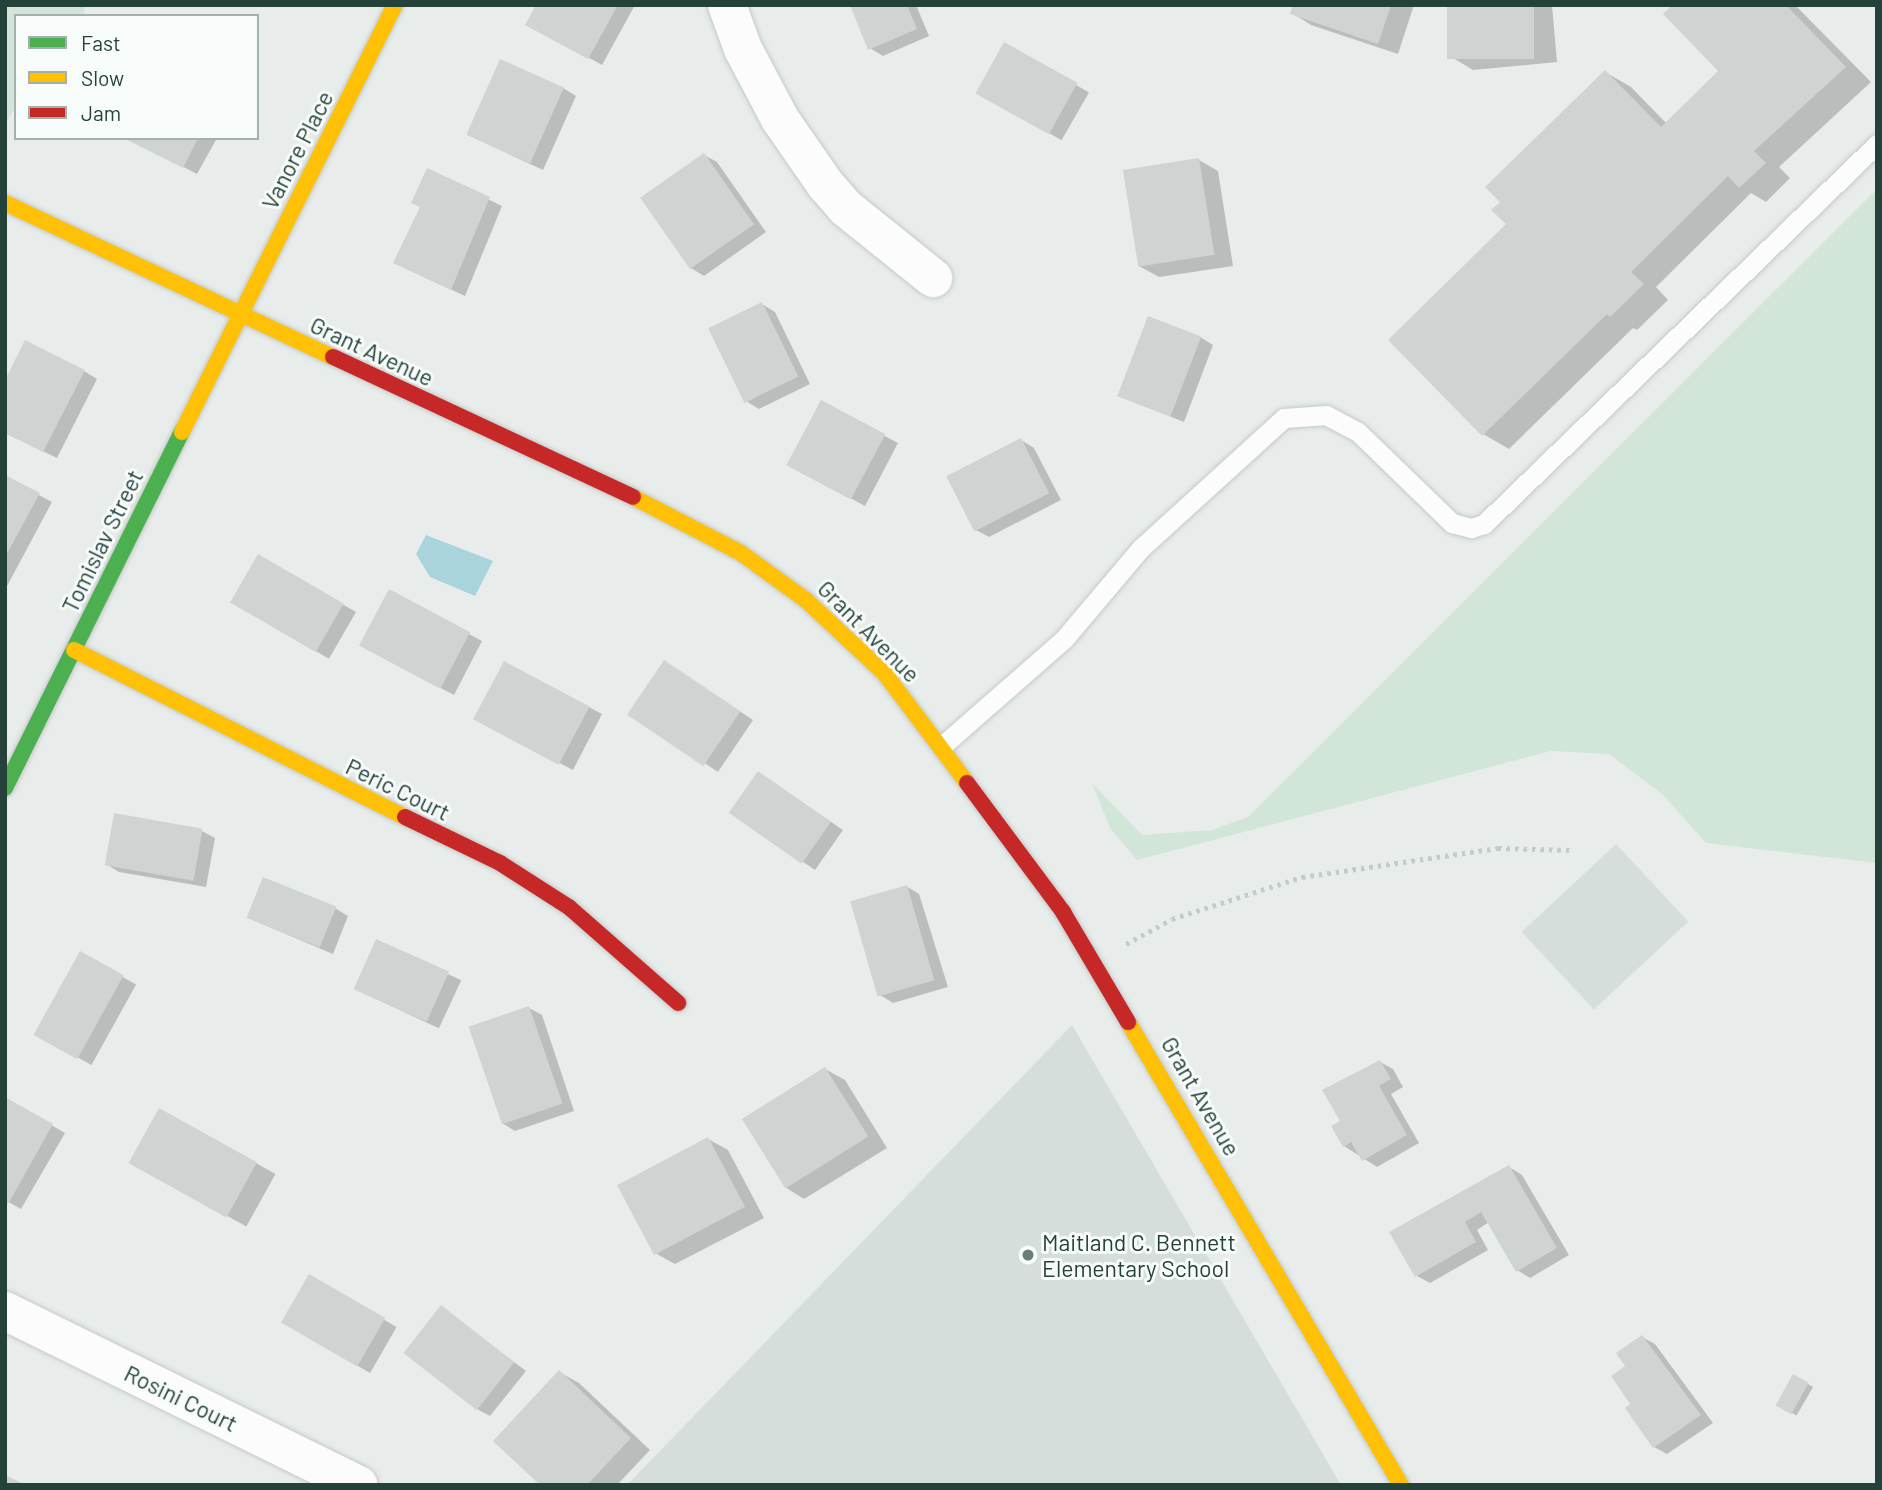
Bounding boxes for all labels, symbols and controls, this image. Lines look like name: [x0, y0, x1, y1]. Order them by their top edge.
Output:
legend: [14, 14, 259, 140]
text: Fast: [81, 30, 121, 55]
text: Slow: [81, 65, 124, 90]
street label: Vanore Place: [255, 86, 339, 214]
text: Jam: [81, 100, 121, 125]
street label: Grant Avenue: [306, 310, 438, 392]
street label: Tomislav Street: [56, 465, 148, 617]
street label: Grant Avenue: [812, 574, 926, 688]
street label: Peric Court: [342, 752, 454, 826]
street label: Grant Avenue: [1156, 1032, 1246, 1160]
place label: Maitland C. Bennett Elementary School: [1042, 1228, 1236, 1282]
marker: Maitland C. Bennett Elementary School: [1020, 1247, 1036, 1263]
street label: Rosini Court: [120, 1359, 242, 1437]

